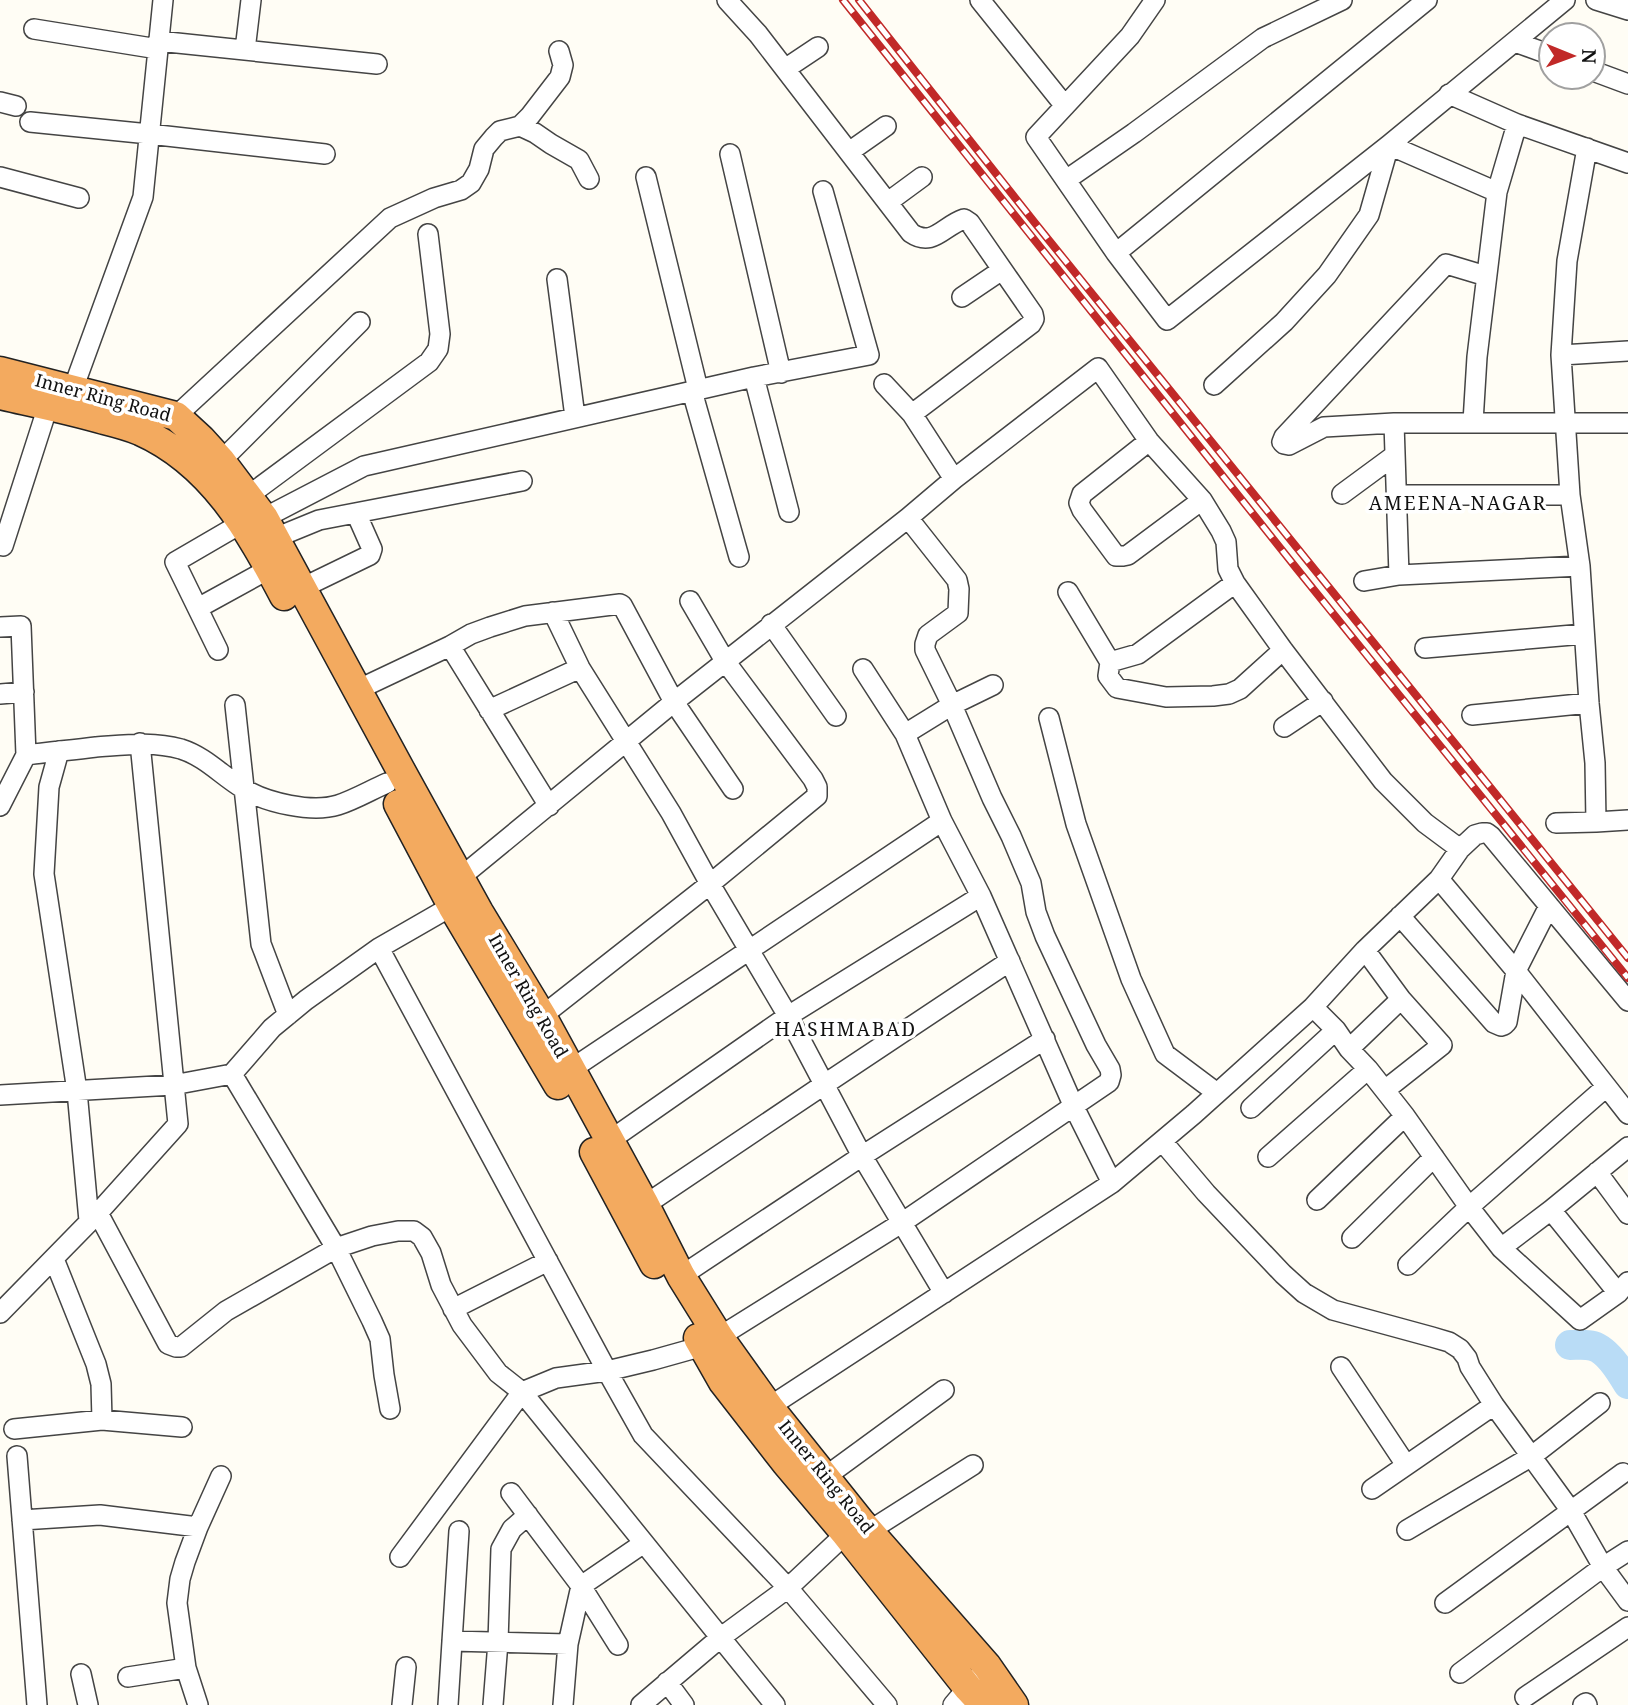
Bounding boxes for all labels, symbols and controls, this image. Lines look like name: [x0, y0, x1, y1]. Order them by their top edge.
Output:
north arrow: [1537, 21, 1607, 91]
text: N: [1576, 49, 1602, 64]
street label: Inner Ring Road: [33, 367, 174, 427]
district label: AMEENA NAGAR: [1369, 490, 1547, 516]
street label: Inner Ring Road: [484, 929, 574, 1062]
district label: HASHMABAD: [775, 1016, 917, 1042]
street label: Inner Ring Road: [774, 1415, 880, 1538]

